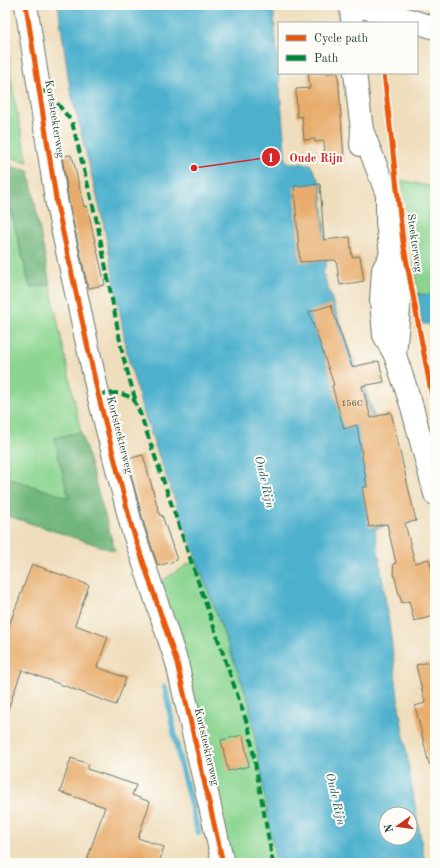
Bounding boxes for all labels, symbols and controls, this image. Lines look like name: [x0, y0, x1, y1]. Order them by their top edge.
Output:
legend: [278, 22, 418, 74]
text: Cycle path: [314, 33, 369, 45]
text: Path: [314, 53, 339, 65]
street label: Kortsteekterweg: [42, 79, 66, 159]
callout: Oude Rijn: [261, 145, 350, 169]
text: 1: [268, 153, 274, 165]
text: Oude Rijn: [289, 153, 343, 165]
street label: Steekterweg: [404, 213, 424, 273]
street label: Kortsteekterweg: [104, 395, 134, 475]
house number: 156C: [341, 399, 363, 408]
water label: Oude Rijn: [252, 455, 276, 510]
street label: Kortsteekterweg: [192, 707, 220, 787]
water label: Oude Rijn: [323, 772, 347, 827]
north arrow: [378, 806, 418, 846]
text: N: [383, 822, 396, 833]

